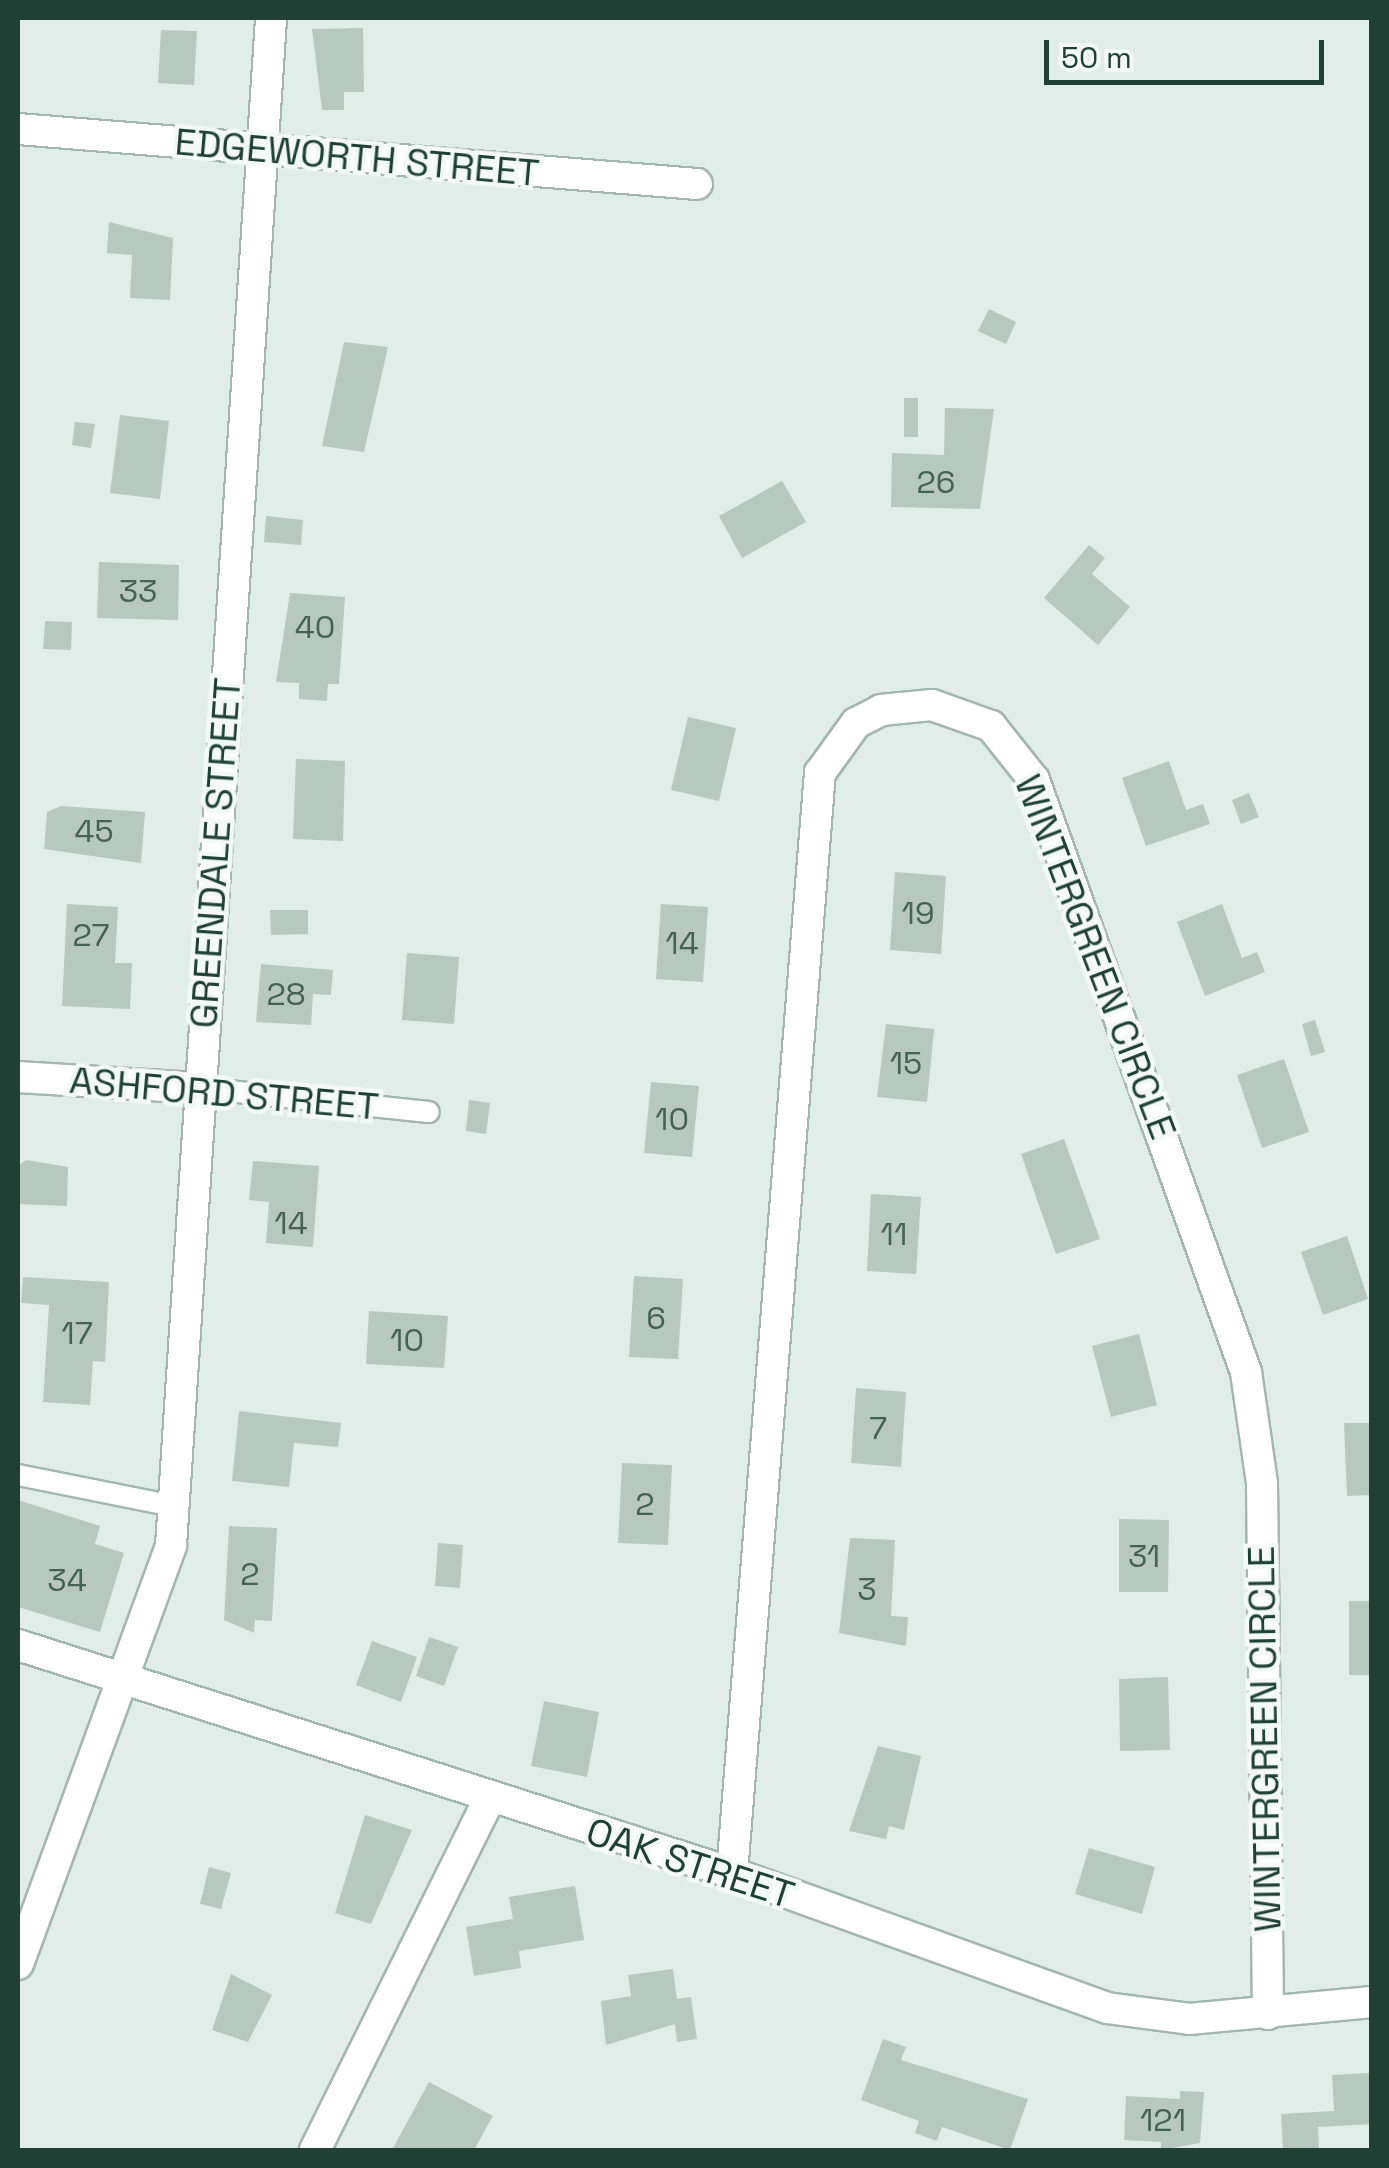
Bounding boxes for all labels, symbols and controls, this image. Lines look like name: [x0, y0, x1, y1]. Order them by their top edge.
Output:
scale bar: [1049, 20, 1329, 82]
text: 50 m: [1061, 38, 1132, 77]
street label: EDGEWORTH STREET: [173, 119, 541, 197]
house number: 26: [917, 463, 955, 501]
house number: 33: [119, 572, 157, 610]
house number: 40: [295, 608, 335, 646]
street label: GREENDALE STREET: [181, 676, 251, 1030]
street label: WINTERGREEN CIRCLE: [1004, 768, 1186, 1146]
house number: 45: [74, 812, 114, 850]
house number: 19: [902, 894, 934, 932]
house number: 27: [72, 916, 110, 954]
house number: 14: [665, 924, 699, 962]
house number: 28: [266, 975, 306, 1013]
house number: 15: [890, 1044, 922, 1082]
street label: ASHFORD STREET: [67, 1058, 381, 1130]
house number: 10: [655, 1100, 689, 1138]
house number: 14: [274, 1204, 308, 1242]
house number: 11: [881, 1215, 907, 1253]
house number: 6: [646, 1299, 666, 1337]
house number: 17: [61, 1314, 93, 1352]
house number: 10: [390, 1321, 424, 1359]
house number: 7: [869, 1409, 887, 1447]
house number: 2: [635, 1485, 655, 1523]
house number: 31: [1128, 1537, 1160, 1575]
street label: WINTERGREEN CIRCLE: [1239, 1545, 1291, 1933]
house number: 2: [240, 1555, 260, 1593]
house number: 34: [47, 1561, 87, 1599]
house number: 3: [857, 1570, 877, 1608]
street label: OAK STREET: [580, 1809, 800, 1919]
house number: 121: [1140, 2101, 1186, 2139]

